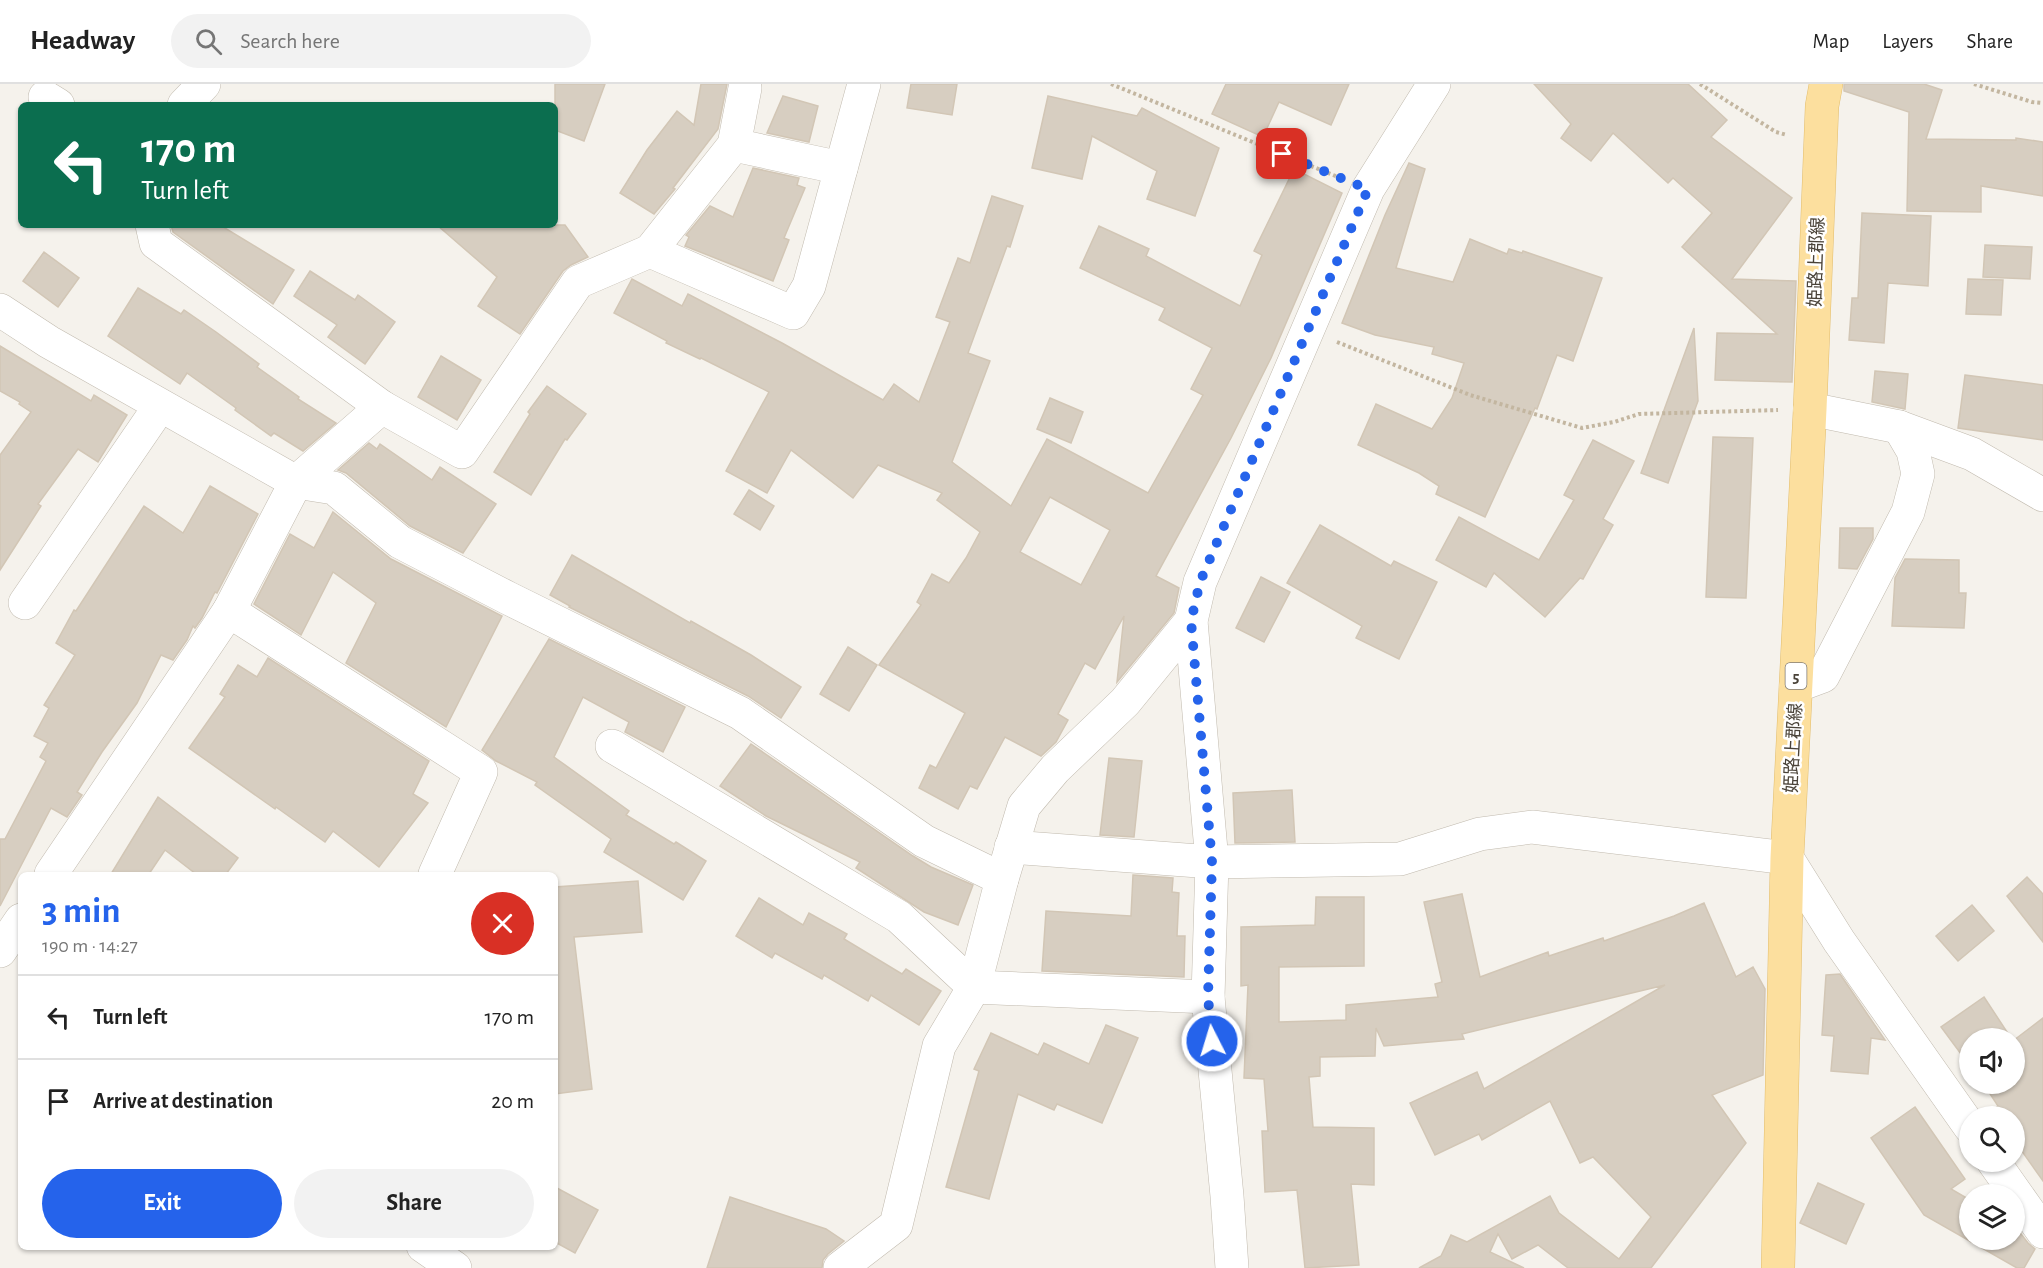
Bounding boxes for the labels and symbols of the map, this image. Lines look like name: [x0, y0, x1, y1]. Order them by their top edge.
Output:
pin: [1256, 128, 1307, 179]
street label: 姫路上郡線: [1804, 217, 1828, 307]
road number: 5: [1786, 663, 1806, 689]
street label: 姫路上郡線: [1781, 703, 1805, 793]
position arrow: [1180, 1009, 1244, 1073]

